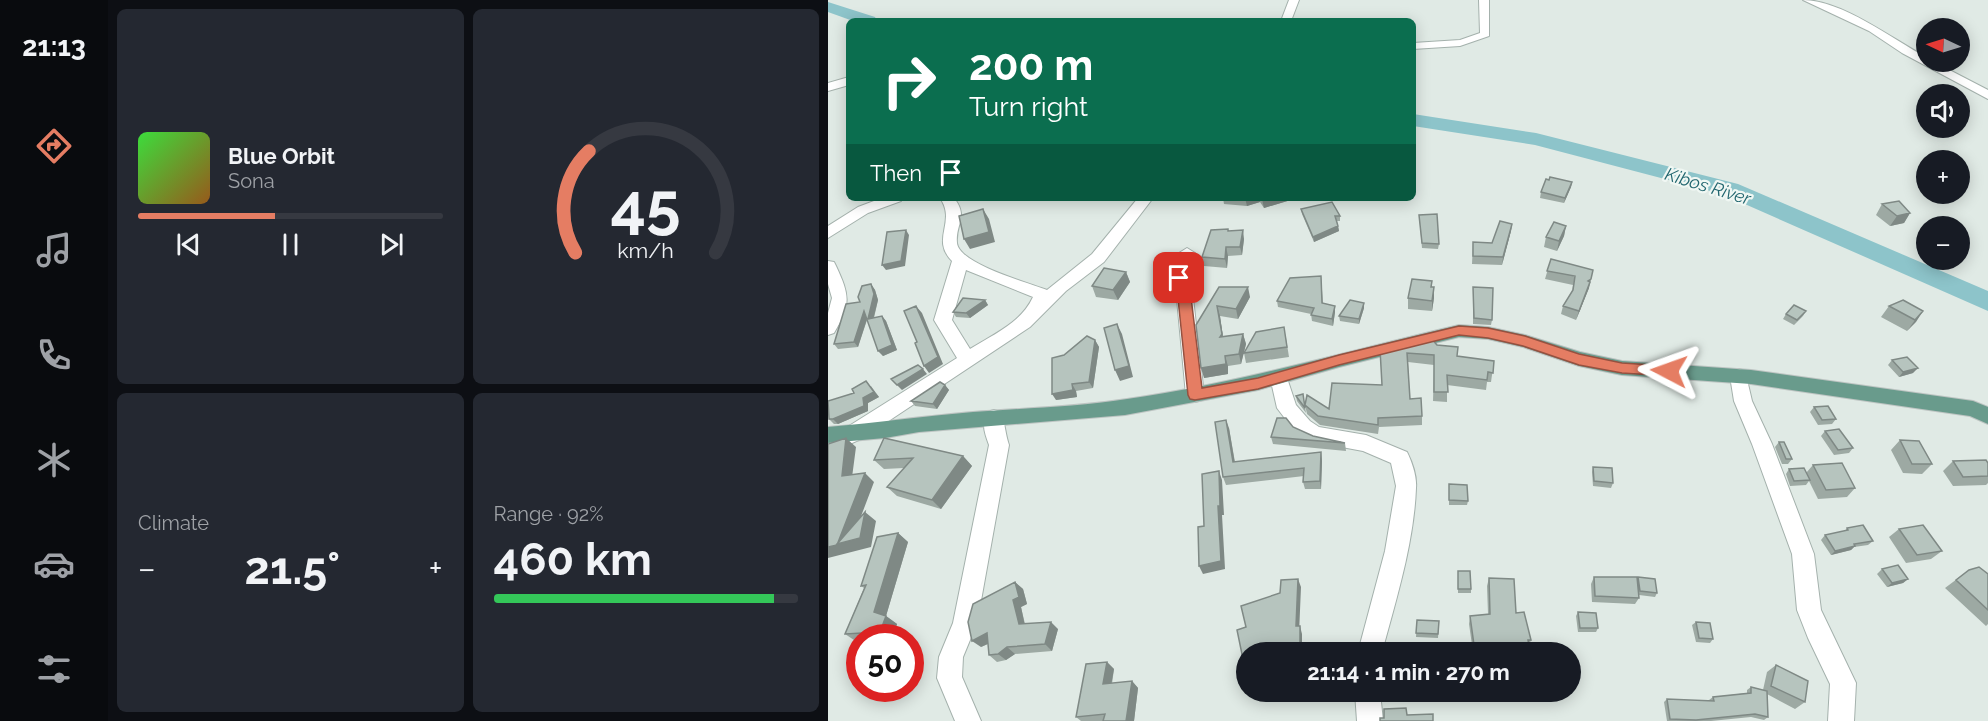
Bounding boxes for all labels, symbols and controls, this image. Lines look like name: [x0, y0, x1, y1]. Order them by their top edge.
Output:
north arrow: [1916, 18, 1970, 72]
map controls: [1916, 18, 1970, 270]
text: 21:13: [22, 31, 86, 62]
text: 200 m: [969, 41, 1093, 90]
icon: right: [870, 42, 948, 120]
button: sound: [1916, 84, 1970, 138]
text: Turn right: [969, 91, 1088, 122]
icon: directions: [33, 125, 75, 167]
text: Blue Orbit: [228, 143, 335, 169]
button: +: [1916, 150, 1970, 204]
icon: arrive: [934, 156, 967, 189]
text: Then: [870, 160, 922, 186]
water label: Kibos River: [1663, 163, 1754, 209]
text: Sona: [228, 169, 275, 193]
text: 45: [611, 169, 681, 243]
button: −: [1916, 216, 1970, 270]
icon: previous: [172, 228, 205, 261]
icon: pause: [274, 228, 307, 261]
icon: next: [375, 228, 408, 261]
icon: music: [33, 229, 75, 271]
text: km/h: [617, 239, 674, 264]
pin: [1153, 252, 1204, 303]
icon: arrive: [1162, 261, 1195, 294]
icon: phone: [33, 334, 75, 376]
position arrow: [1637, 339, 1701, 403]
icon: climate: [33, 439, 75, 481]
text: Range · 92%: [494, 502, 603, 526]
text: Climate: [138, 511, 209, 535]
text: 460 km: [494, 533, 652, 586]
text: 21.5°: [245, 542, 340, 595]
icon: car: [33, 543, 75, 585]
text: −: [138, 549, 156, 588]
text: +: [429, 549, 443, 588]
speed limit sign: 50: [846, 624, 924, 702]
icon: filters: [33, 648, 75, 690]
text: 21:14 · 1 min · 270 m: [1307, 659, 1510, 685]

